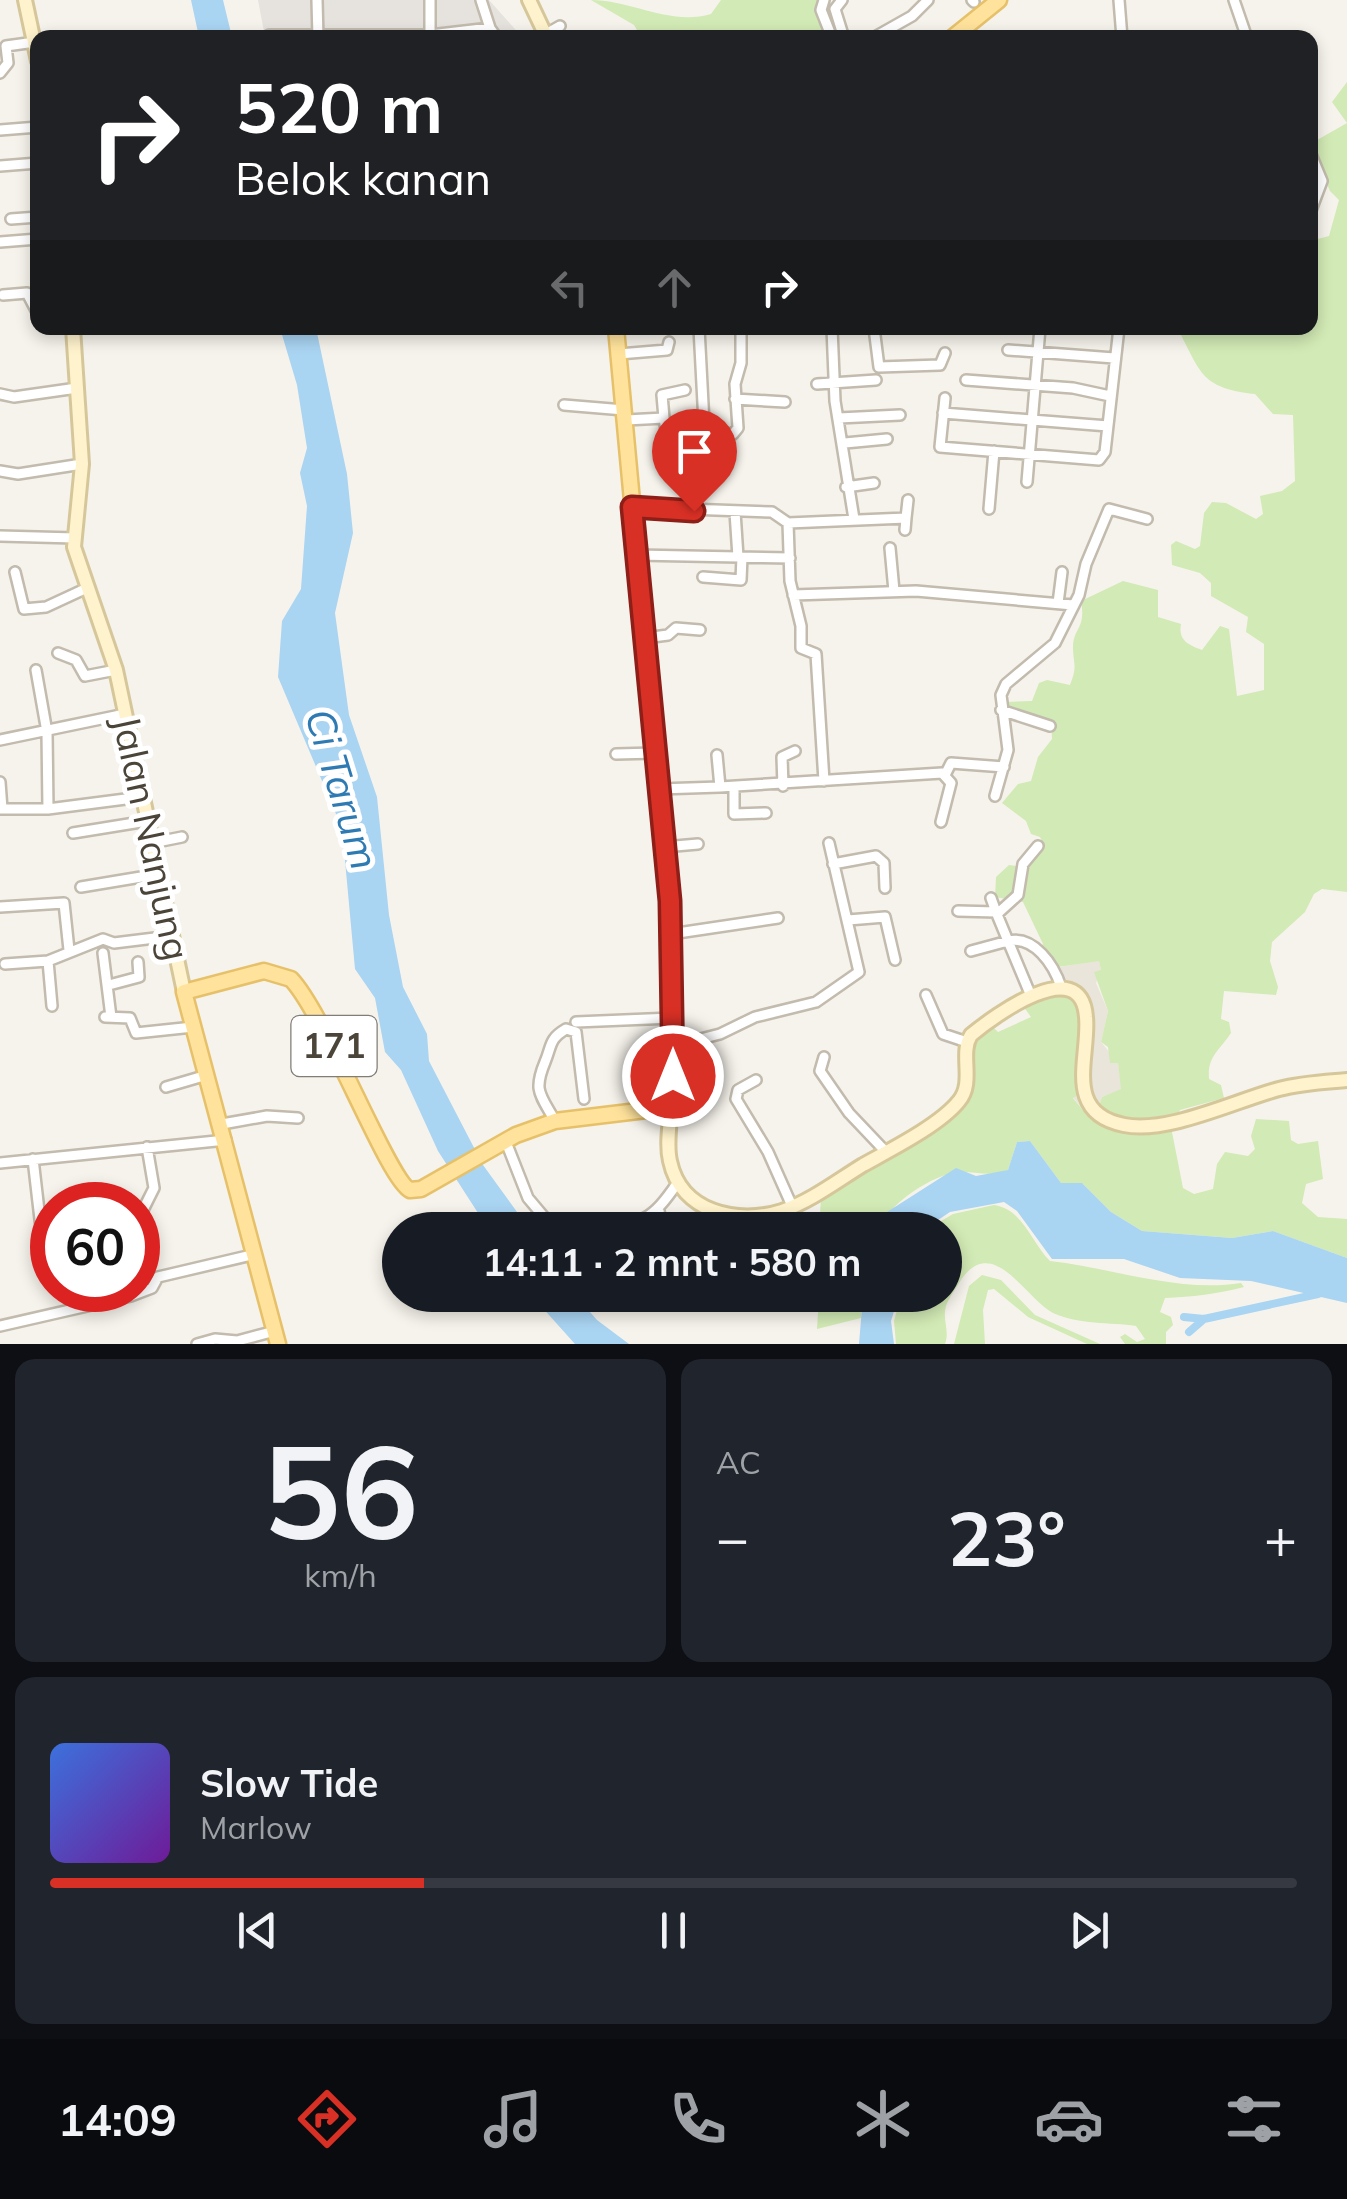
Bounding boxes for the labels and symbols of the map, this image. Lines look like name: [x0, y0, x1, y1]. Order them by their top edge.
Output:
pin: [652, 409, 737, 512]
water label: Ci Tarum: [295, 702, 391, 875]
street label: Jalan Nanjung: [103, 711, 201, 965]
road number: 171: [292, 1016, 376, 1076]
position arrow: [621, 1024, 725, 1128]
speed limit sign: 60: [30, 1182, 160, 1312]

